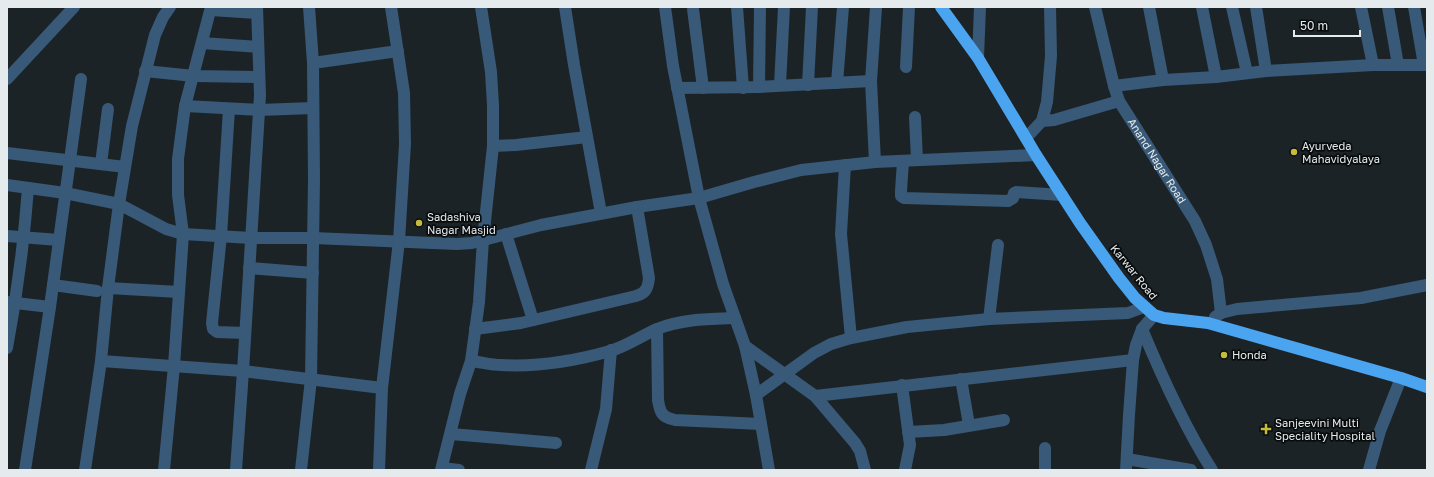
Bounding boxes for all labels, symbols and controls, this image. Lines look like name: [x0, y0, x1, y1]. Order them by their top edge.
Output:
scale bar: [1294, 12, 1360, 38]
text: 50 m: [1300, 18, 1328, 33]
street label: Anand Nagar Road: [1126, 116, 1189, 206]
place label: Ayurveda Mahavidyalaya: [1302, 139, 1380, 165]
marker: Ayurveda Mahavidyalaya: [1289, 147, 1299, 157]
place label: Sadashiva Nagar Masjid: [427, 210, 496, 236]
marker: Sadashiva Nagar Masjid: [414, 218, 424, 228]
street label: Karwar Road: [1108, 242, 1161, 302]
place label: Honda: [1232, 348, 1267, 361]
marker: Honda: [1219, 350, 1229, 360]
place label: Sanjeevini Multi Speciality Hospital: [1275, 416, 1375, 442]
marker: Sanjeevini Multi Speciality Hospital: [1260, 423, 1272, 435]

